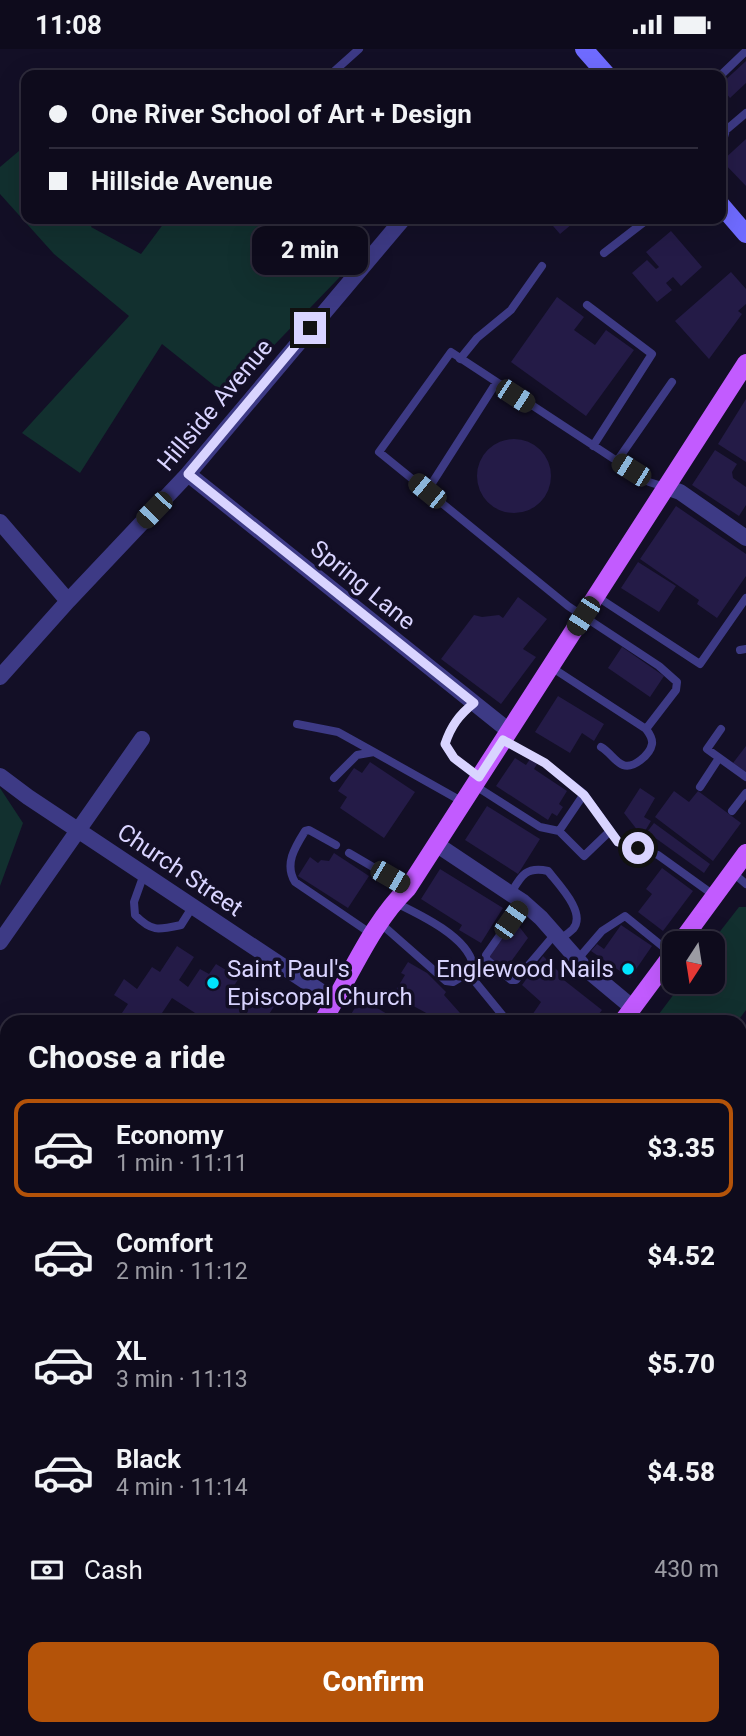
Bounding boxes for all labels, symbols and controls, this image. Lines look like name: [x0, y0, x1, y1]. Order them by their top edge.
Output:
text: 11:08: [35, 10, 102, 40]
text: One River School of Art + Design: [91, 99, 472, 129]
text: Hillside Avenue: [91, 166, 272, 196]
callout: 2 min: [252, 226, 368, 275]
text: 2 min: [281, 237, 339, 264]
route end: [294, 312, 326, 344]
street label: Hillside Avenue: [152, 333, 278, 477]
car: [492, 376, 539, 416]
car: [608, 450, 655, 490]
car: [405, 470, 450, 512]
car: [132, 488, 177, 532]
street label: Spring Lane: [305, 534, 421, 636]
car: [563, 593, 604, 639]
street label: Church Street: [112, 818, 248, 922]
route start: [622, 832, 654, 864]
car: [367, 857, 414, 897]
car: [491, 897, 532, 943]
north arrow: [662, 931, 724, 994]
map controls: [662, 931, 725, 994]
place label: Saint Paul's Episcopal Church: [227, 955, 413, 1011]
place label: Englewood Nails: [436, 955, 614, 983]
marker: Englewood Nails: [620, 961, 636, 977]
marker: Saint Paul's Episcopal Church: [205, 975, 221, 991]
text: Choose a ride: [28, 1038, 225, 1076]
icon: car: [32, 1117, 95, 1180]
text: Economy: [116, 1120, 223, 1150]
text: $3.35: [647, 1133, 715, 1163]
text: 1 min · 11:11: [116, 1150, 248, 1177]
icon: car: [32, 1225, 95, 1288]
text: Comfort: [116, 1228, 213, 1258]
text: $4.52: [647, 1241, 715, 1271]
text: 2 min · 11:12: [116, 1258, 248, 1285]
icon: car: [32, 1333, 95, 1396]
text: XL: [116, 1336, 147, 1366]
text: $5.70: [647, 1349, 715, 1379]
text: 3 min · 11:13: [116, 1366, 248, 1393]
icon: car: [32, 1441, 95, 1504]
text: Black: [116, 1444, 181, 1474]
text: $4.58: [647, 1457, 715, 1487]
text: 4 min · 11:14: [116, 1474, 248, 1501]
icon: cash: [28, 1551, 66, 1589]
text: Cash: [84, 1555, 143, 1585]
text: 430 m: [654, 1556, 719, 1583]
button: Confirm: [28, 1642, 719, 1722]

